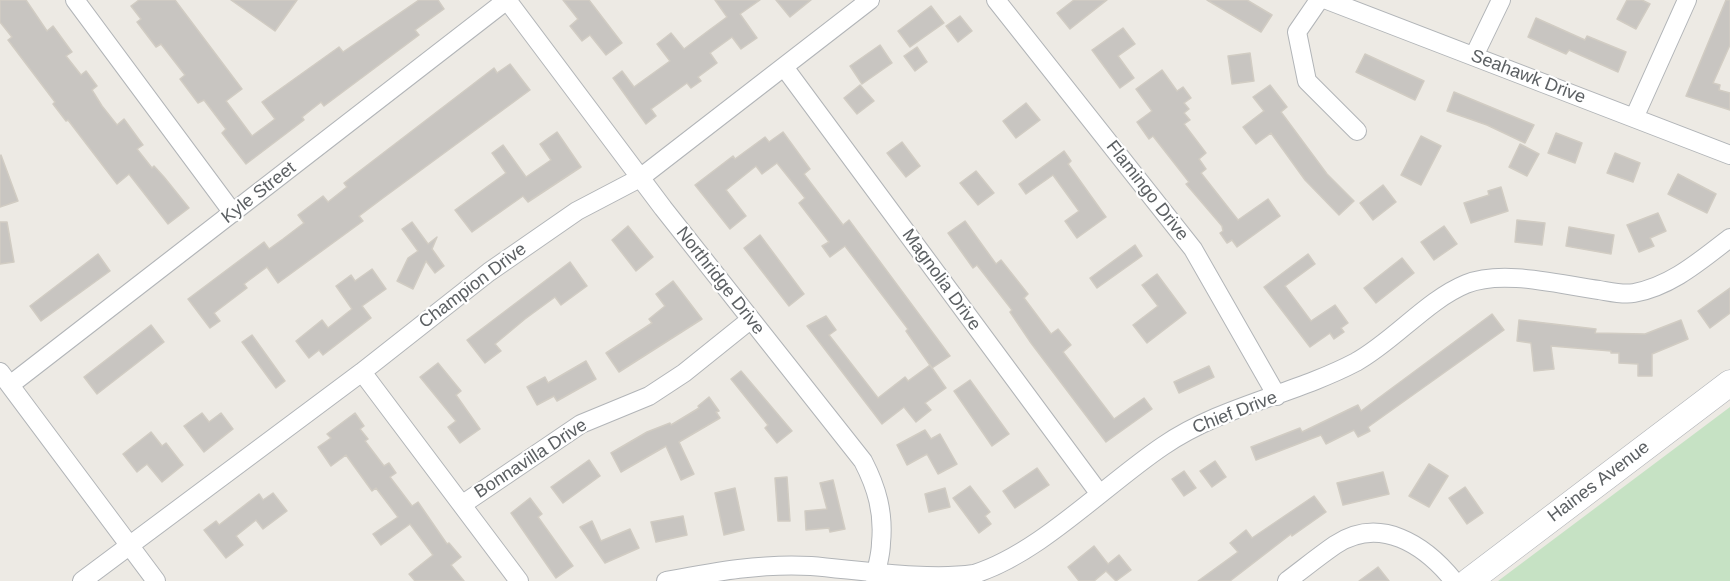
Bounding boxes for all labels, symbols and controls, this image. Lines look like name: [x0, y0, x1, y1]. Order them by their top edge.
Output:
street label: Seahawk Drive: [1468, 45, 1588, 109]
street label: Flamingo Drive: [1101, 137, 1193, 245]
street label: Kyle Street: [218, 157, 300, 229]
street label: Northridge Drive: [671, 223, 769, 339]
street label: Magnolia Drive: [897, 225, 985, 335]
street label: Champion Drive: [415, 239, 531, 333]
street label: Chief Drive: [1190, 387, 1280, 439]
street label: Bonnavilla Drive: [471, 415, 591, 503]
street label: Haines Avenue: [1544, 437, 1654, 527]

